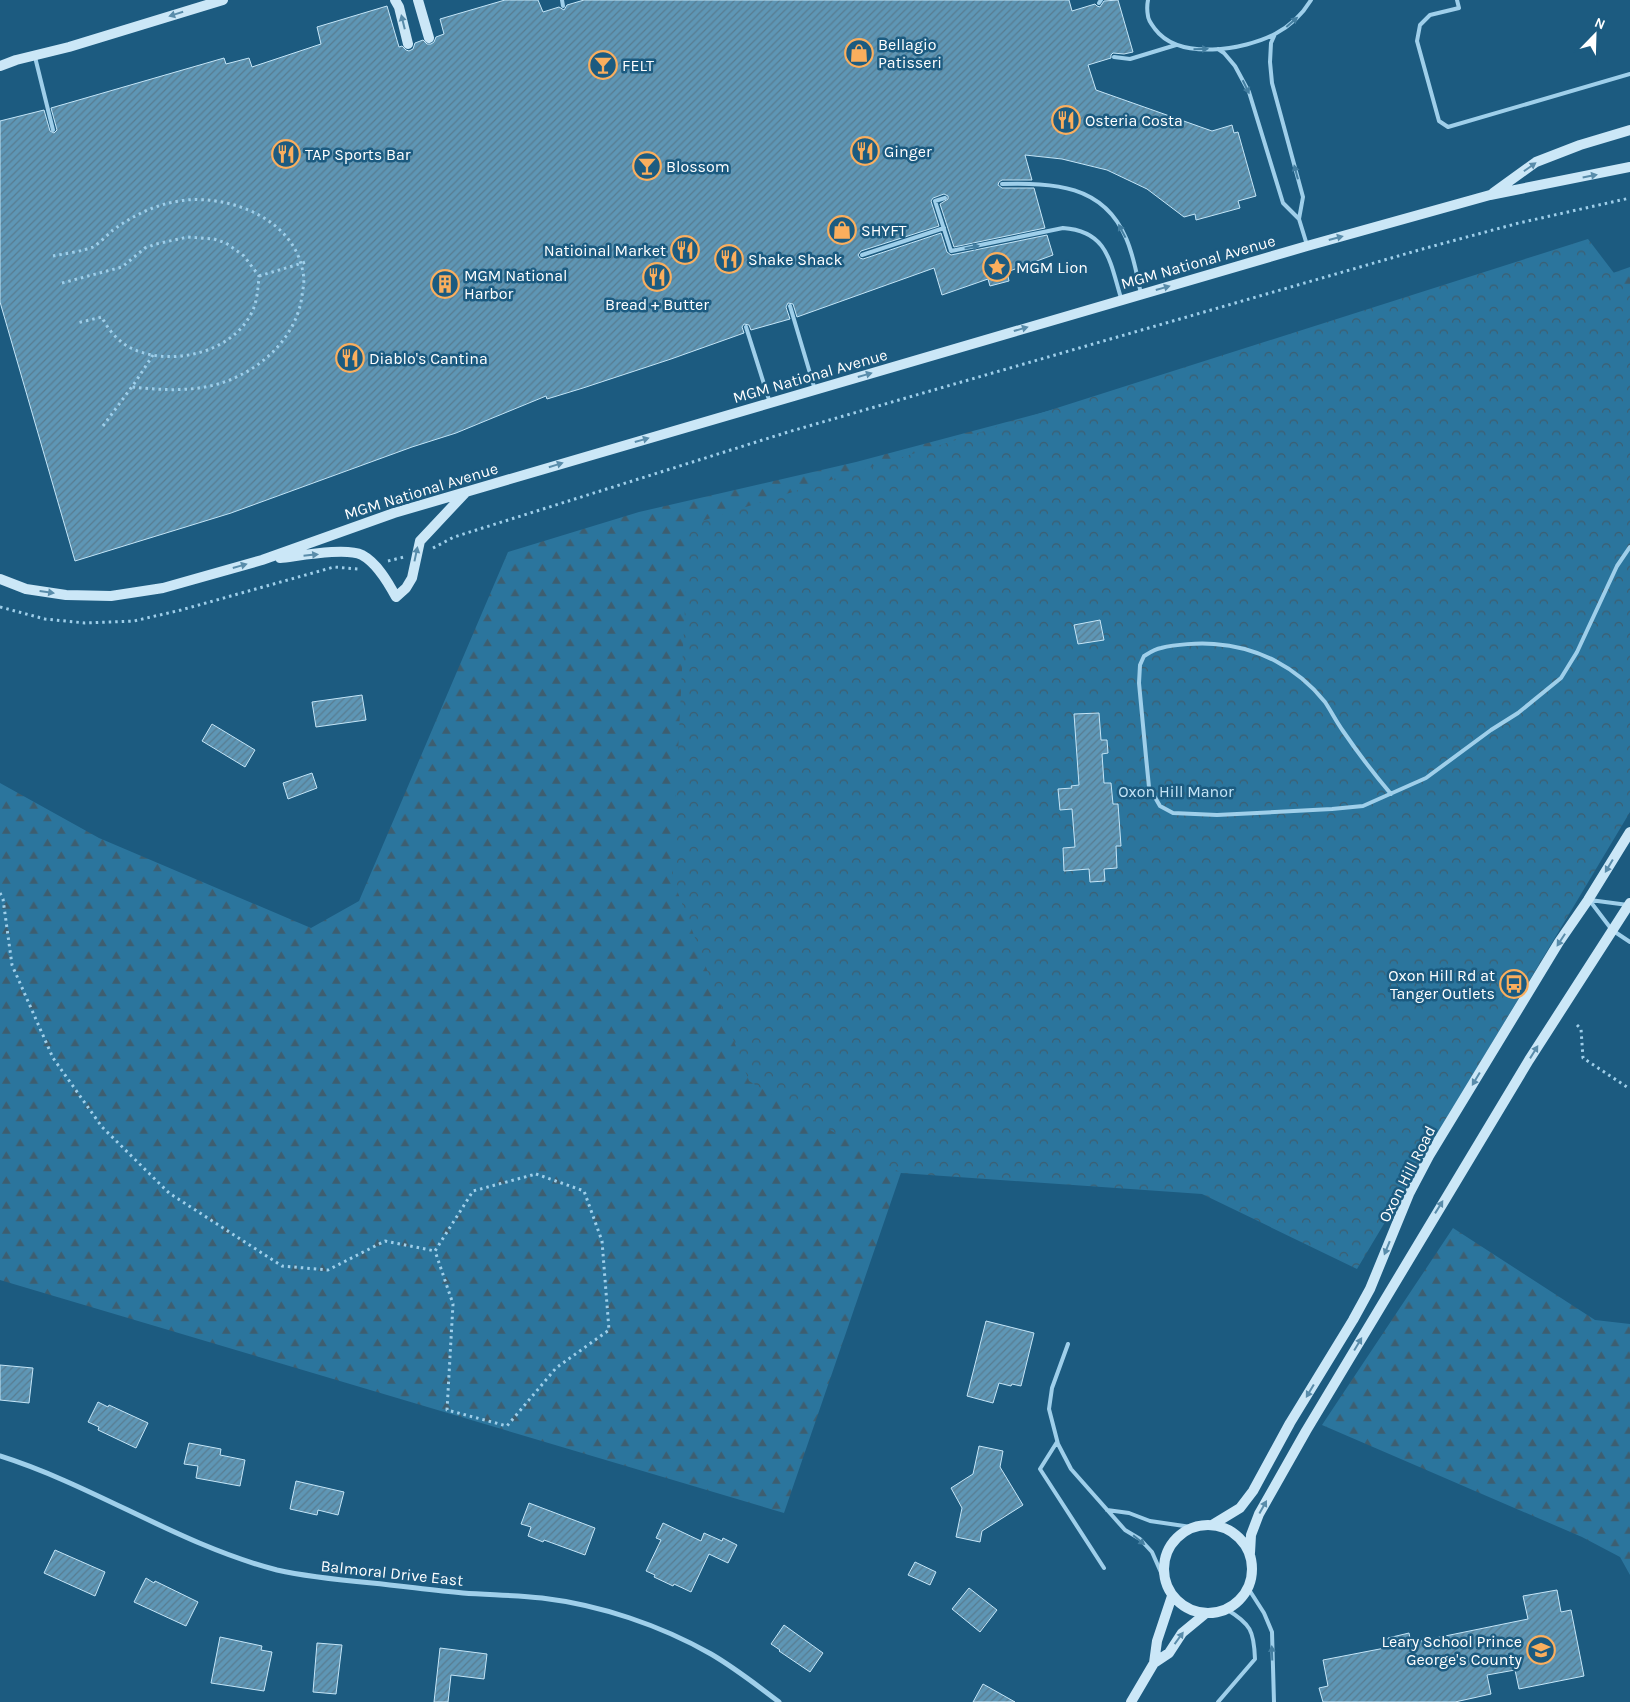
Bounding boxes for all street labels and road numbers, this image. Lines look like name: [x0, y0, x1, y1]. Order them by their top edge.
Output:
street label: MGM National Avenue: [1119, 231, 1277, 293]
street label: MGM National Avenue: [731, 345, 889, 407]
street label: MGM National Avenue: [342, 459, 500, 523]
street label: Oxon Hill Road: [1375, 1123, 1439, 1225]
street label: Balmoral Drive East: [320, 1556, 464, 1590]

